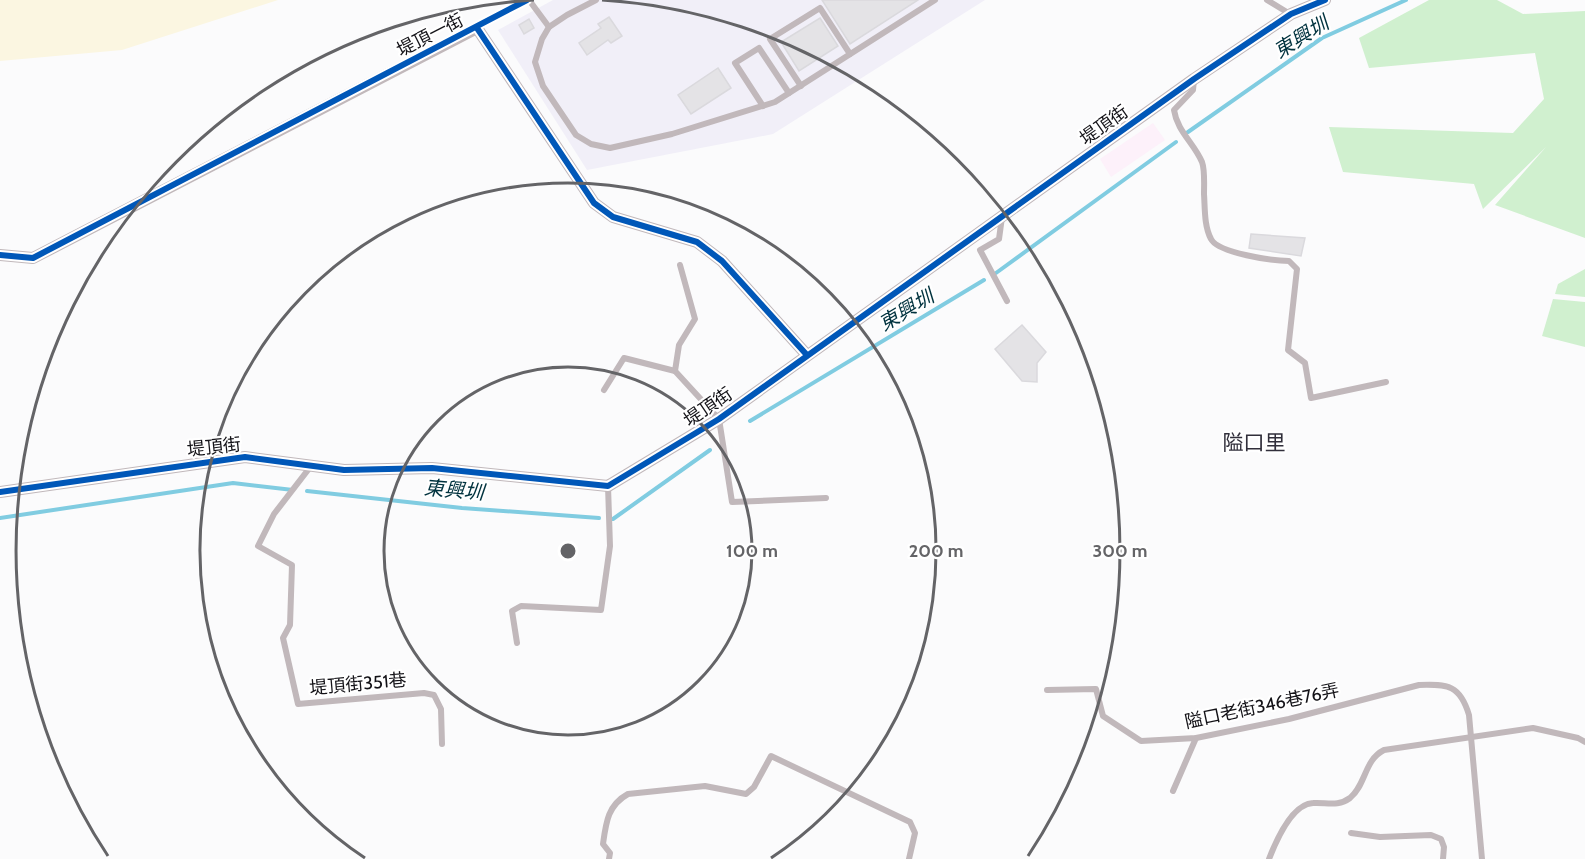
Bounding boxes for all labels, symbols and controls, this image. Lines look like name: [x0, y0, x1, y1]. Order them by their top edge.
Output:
street label: 堤頂一街: [393, 9, 467, 61]
water label: 東興圳: [1269, 9, 1335, 63]
street label: 堤頂街: [1076, 101, 1132, 149]
water label: 東興圳: [874, 283, 940, 336]
street label: 堤頂街: [679, 383, 737, 431]
district label: 隘口里: [1223, 430, 1286, 455]
street label: 堤頂街: [186, 433, 242, 461]
water label: 東興圳: [423, 475, 488, 505]
text: 100 m: [726, 540, 778, 562]
text: 200 m: [909, 540, 963, 562]
text: 300 m: [1093, 540, 1147, 562]
centre of rings: [558, 541, 578, 561]
street label: 堤頂街351巷: [309, 669, 407, 699]
street label: 隘口老街346巷76弄: [1183, 679, 1341, 733]

